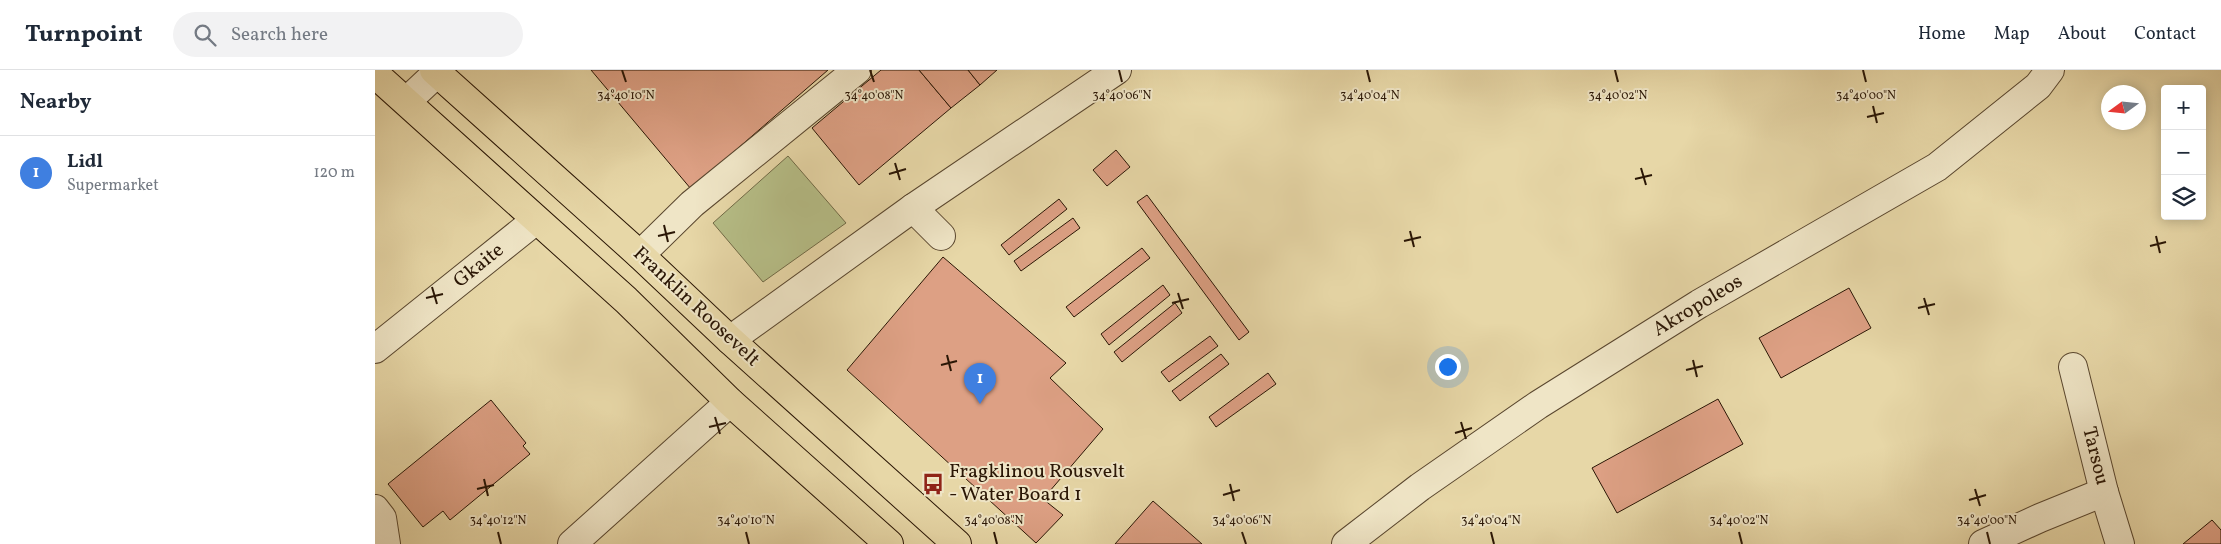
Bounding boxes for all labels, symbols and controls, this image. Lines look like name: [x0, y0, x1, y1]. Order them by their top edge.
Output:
search box: [173, 12, 523, 57]
text: Turnpoint: [25, 18, 143, 52]
icon: search: [191, 21, 219, 49]
text: Search here: [231, 22, 328, 48]
text: Home: [1918, 22, 1966, 47]
text: Map: [1994, 22, 2030, 47]
text: About: [2058, 22, 2106, 47]
text: Contact: [2134, 22, 2196, 47]
north arrow: [2101, 85, 2146, 130]
map controls: [2161, 85, 2206, 220]
button: +: [2161, 85, 2206, 130]
text: Nearby: [20, 88, 91, 117]
text: 34°40'10"N: [597, 88, 655, 104]
text: 34°40'08"N: [845, 88, 904, 104]
text: 34°40'06"N: [1093, 88, 1152, 104]
text: 34°40'04"N: [1340, 88, 1400, 104]
text: 34°40'02"N: [1589, 88, 1648, 104]
text: 34°40'00"N: [1836, 88, 1896, 104]
button: −: [2161, 130, 2206, 175]
text: Lidl: [67, 149, 103, 175]
text: 1: [33, 162, 39, 184]
text: 120 m: [313, 162, 355, 184]
text: Supermarket: [67, 175, 159, 197]
button: layers: [2161, 175, 2206, 220]
street label: Gkaite: [448, 237, 510, 295]
street label: Franklin Roosevelt: [626, 241, 766, 373]
street label: Akropoleos: [1648, 268, 1748, 344]
your location: [1435, 354, 1461, 380]
pin: 1: [964, 363, 996, 404]
street label: Tarsou: [2074, 424, 2116, 488]
place label: Fragklinou Rousvelt - Water Board 1: [949, 458, 1125, 509]
bus stop icon: Fragklinou Rousvelt - Water Board 1: [920, 471, 946, 497]
text: 34°40'12"N: [470, 513, 526, 529]
text: 34°40'10"N: [717, 513, 775, 529]
text: 34°40'08"N: [965, 513, 1024, 529]
text: 34°40'06"N: [1213, 513, 1272, 529]
text: 34°40'04"N: [1461, 513, 1521, 529]
text: 34°40'02"N: [1710, 513, 1769, 529]
text: 34°40'00"N: [1957, 513, 2017, 529]

